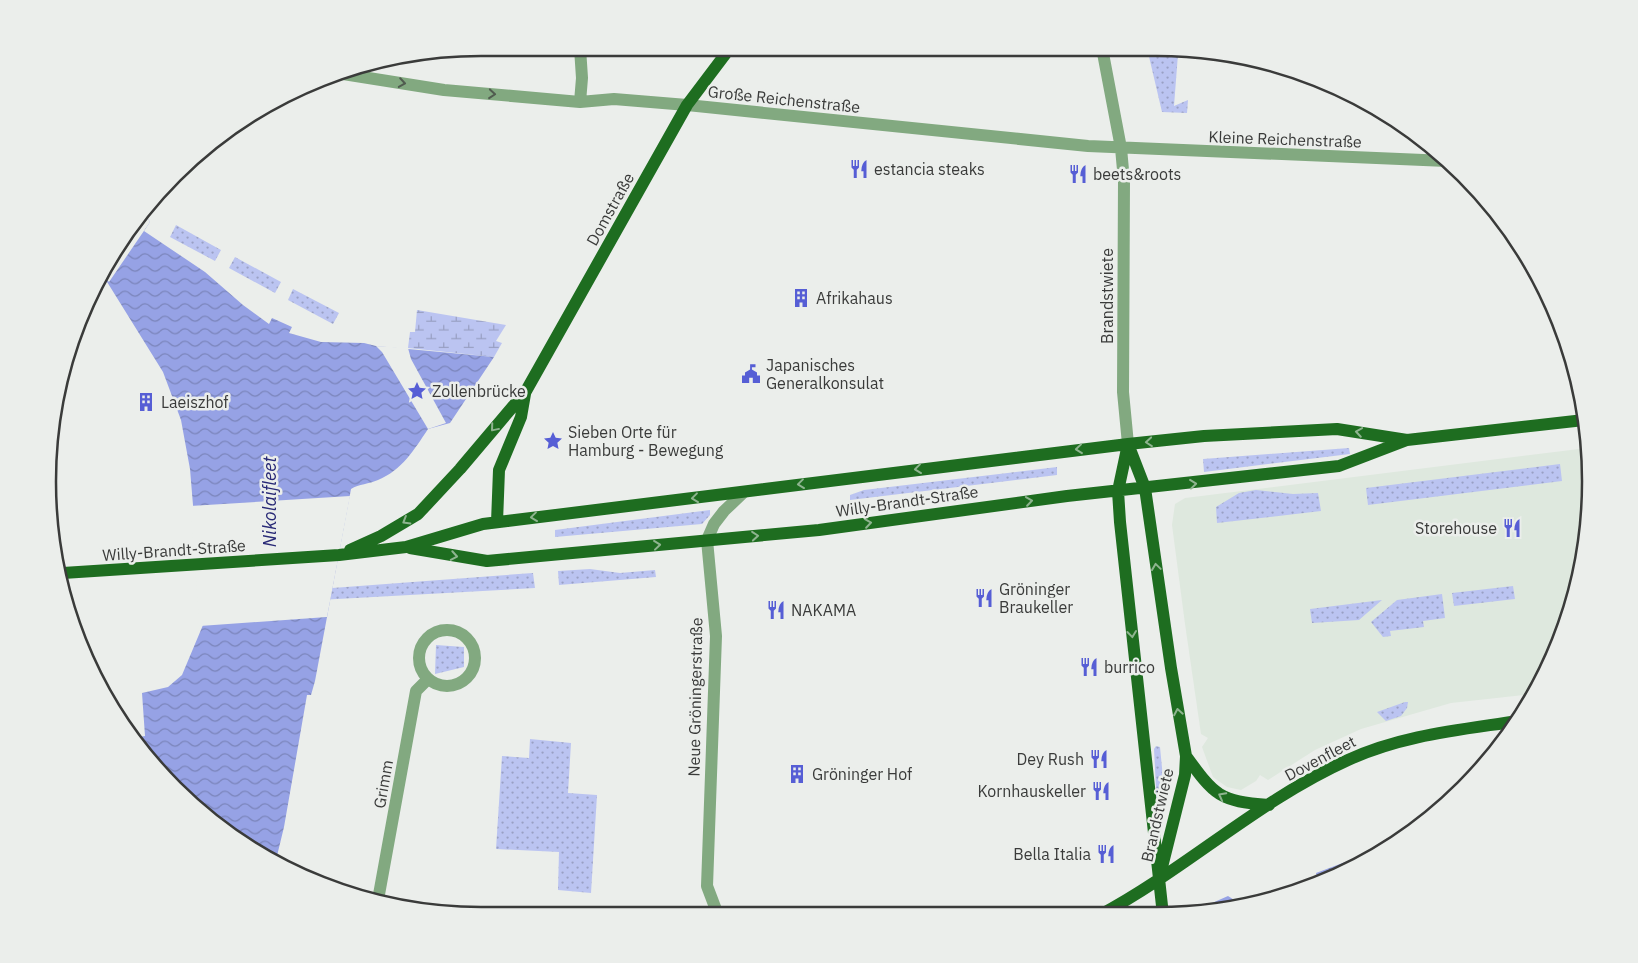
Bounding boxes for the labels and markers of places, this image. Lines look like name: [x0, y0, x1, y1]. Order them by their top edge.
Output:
restaurant icon: estancia steaks: [848, 158, 870, 180]
place label: estancia steaks: [874, 159, 985, 179]
restaurant icon: beets&roots: [1067, 163, 1089, 185]
place label: beets&roots: [1093, 164, 1181, 184]
building icon: Afrikahaus: [790, 287, 812, 309]
place label: Afrikahaus: [816, 288, 893, 308]
place label: Japanisches Generalkonsulat: [766, 355, 884, 393]
public building icon: Japanisches Generalkonsulat: [740, 363, 762, 385]
place icon: Zollenbrücke: [406, 380, 428, 402]
place label: Zollenbrücke: [432, 381, 526, 401]
building icon: Laeiszhof: [135, 391, 157, 413]
place label: Laeiszhof: [161, 392, 229, 412]
place label: Sieben Orte für Hamburg - Bewegung: [568, 422, 724, 460]
place icon: Sieben Orte für Hamburg - Bewegung: [542, 430, 564, 452]
restaurant icon: Storehouse: [1501, 517, 1523, 539]
place label: Storehouse: [1415, 518, 1497, 538]
place label: Gröninger Braukeller: [999, 579, 1073, 617]
restaurant icon: Gröninger Braukeller: [973, 587, 995, 609]
restaurant icon: NAKAMA: [765, 599, 787, 621]
place label: NAKAMA: [791, 600, 856, 620]
restaurant icon: burrico: [1078, 656, 1100, 678]
place label: burrico: [1104, 657, 1155, 677]
restaurant icon: Dey Rush: [1088, 748, 1110, 770]
place label: Dey Rush: [1017, 749, 1084, 769]
building icon: Gröninger Hof: [786, 763, 808, 785]
place label: Gröninger Hof: [812, 764, 912, 784]
restaurant icon: Kornhauskeller: [1090, 780, 1112, 802]
place label: Kornhauskeller: [978, 781, 1086, 801]
restaurant icon: Bella Italia: [1095, 843, 1117, 865]
place label: Bella Italia: [1013, 844, 1091, 864]

